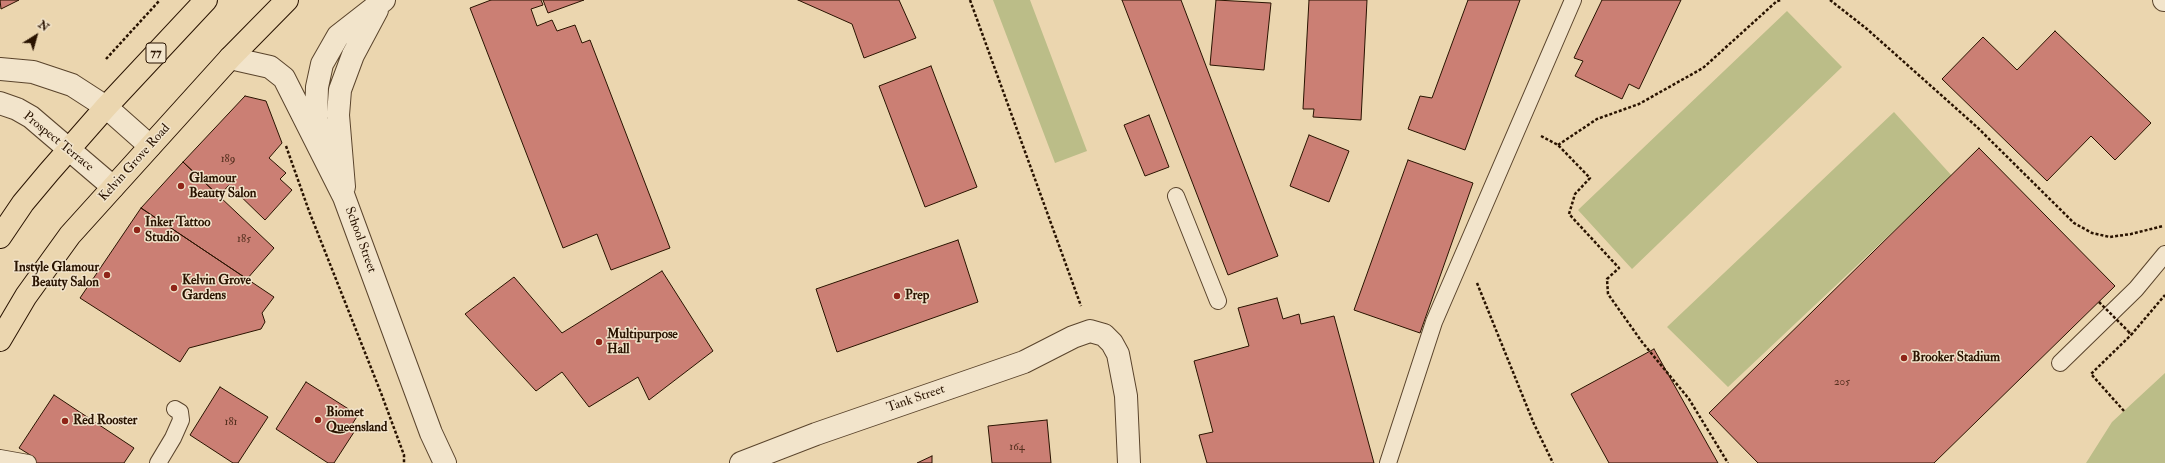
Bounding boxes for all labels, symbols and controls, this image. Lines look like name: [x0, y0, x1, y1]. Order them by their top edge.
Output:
north arrow: [16, 16, 56, 56]
text: N: [36, 18, 51, 34]
road number: 77: [146, 43, 166, 63]
street label: Prospect Terrace: [20, 109, 96, 175]
street label: Kelvin Grove Road: [96, 121, 174, 205]
house number: 189: [221, 153, 235, 167]
place label: Glamour Beauty Salon: [189, 171, 256, 202]
marker: Glamour Beauty Salon: [176, 181, 186, 191]
street label: School Street: [341, 205, 379, 275]
place label: Inker Tattoo Studio: [145, 215, 210, 246]
marker: Inker Tattoo Studio: [132, 225, 142, 235]
house number: 185: [237, 233, 251, 247]
place label: Instyle Glamour Beauty Salon: [14, 260, 99, 291]
marker: Instyle Glamour Beauty Salon: [102, 270, 112, 280]
place label: Kelvin Grove Gardens: [182, 273, 251, 304]
marker: Kelvin Grove Gardens: [169, 283, 179, 293]
place label: Prep: [905, 288, 929, 304]
marker: Prep: [892, 291, 902, 301]
place label: Multipurpose Hall: [607, 327, 678, 358]
marker: Multipurpose Hall: [594, 337, 604, 347]
place label: Brooker Stadium: [1912, 350, 2000, 366]
marker: Brooker Stadium: [1899, 353, 1909, 363]
house number: 205: [1834, 376, 1850, 390]
street label: Tank Street: [885, 382, 947, 416]
place label: Biomet Queensland: [326, 405, 387, 436]
place label: Red Rooster: [73, 413, 137, 429]
marker: Biomet Queensland: [313, 415, 323, 425]
marker: Red Rooster: [60, 416, 70, 426]
house number: 181: [224, 416, 238, 430]
house number: 164: [1009, 441, 1025, 455]

